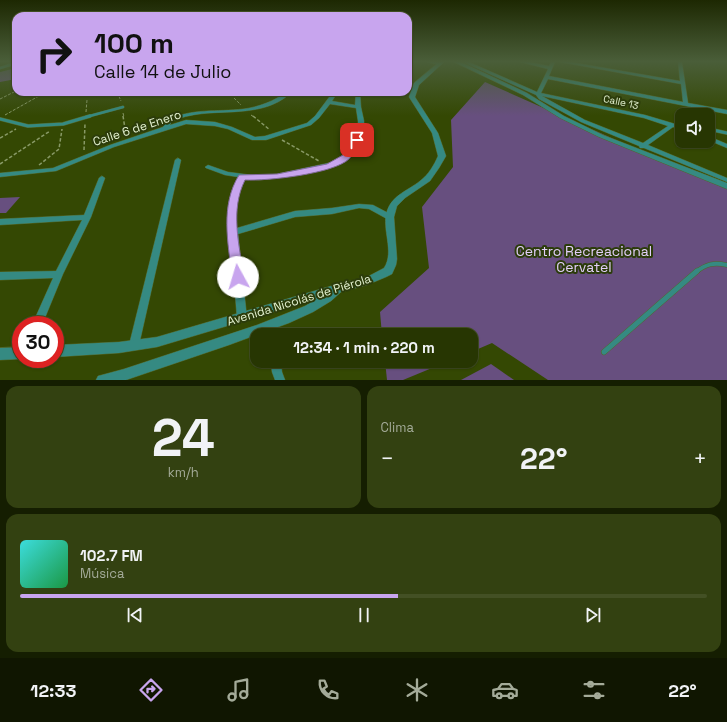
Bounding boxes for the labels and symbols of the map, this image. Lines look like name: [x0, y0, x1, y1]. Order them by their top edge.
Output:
street label: Calle 13: [602, 92, 640, 112]
street label: Calle 6 de Enero: [91, 106, 183, 150]
pin: [340, 123, 374, 157]
park label: Centro Recreacional Cervatel: [516, 242, 652, 276]
position arrow: [217, 256, 259, 298]
street label: Avenida Nicolás de Piérola: [225, 270, 373, 330]
speed limit sign: 30: [12, 316, 64, 368]

